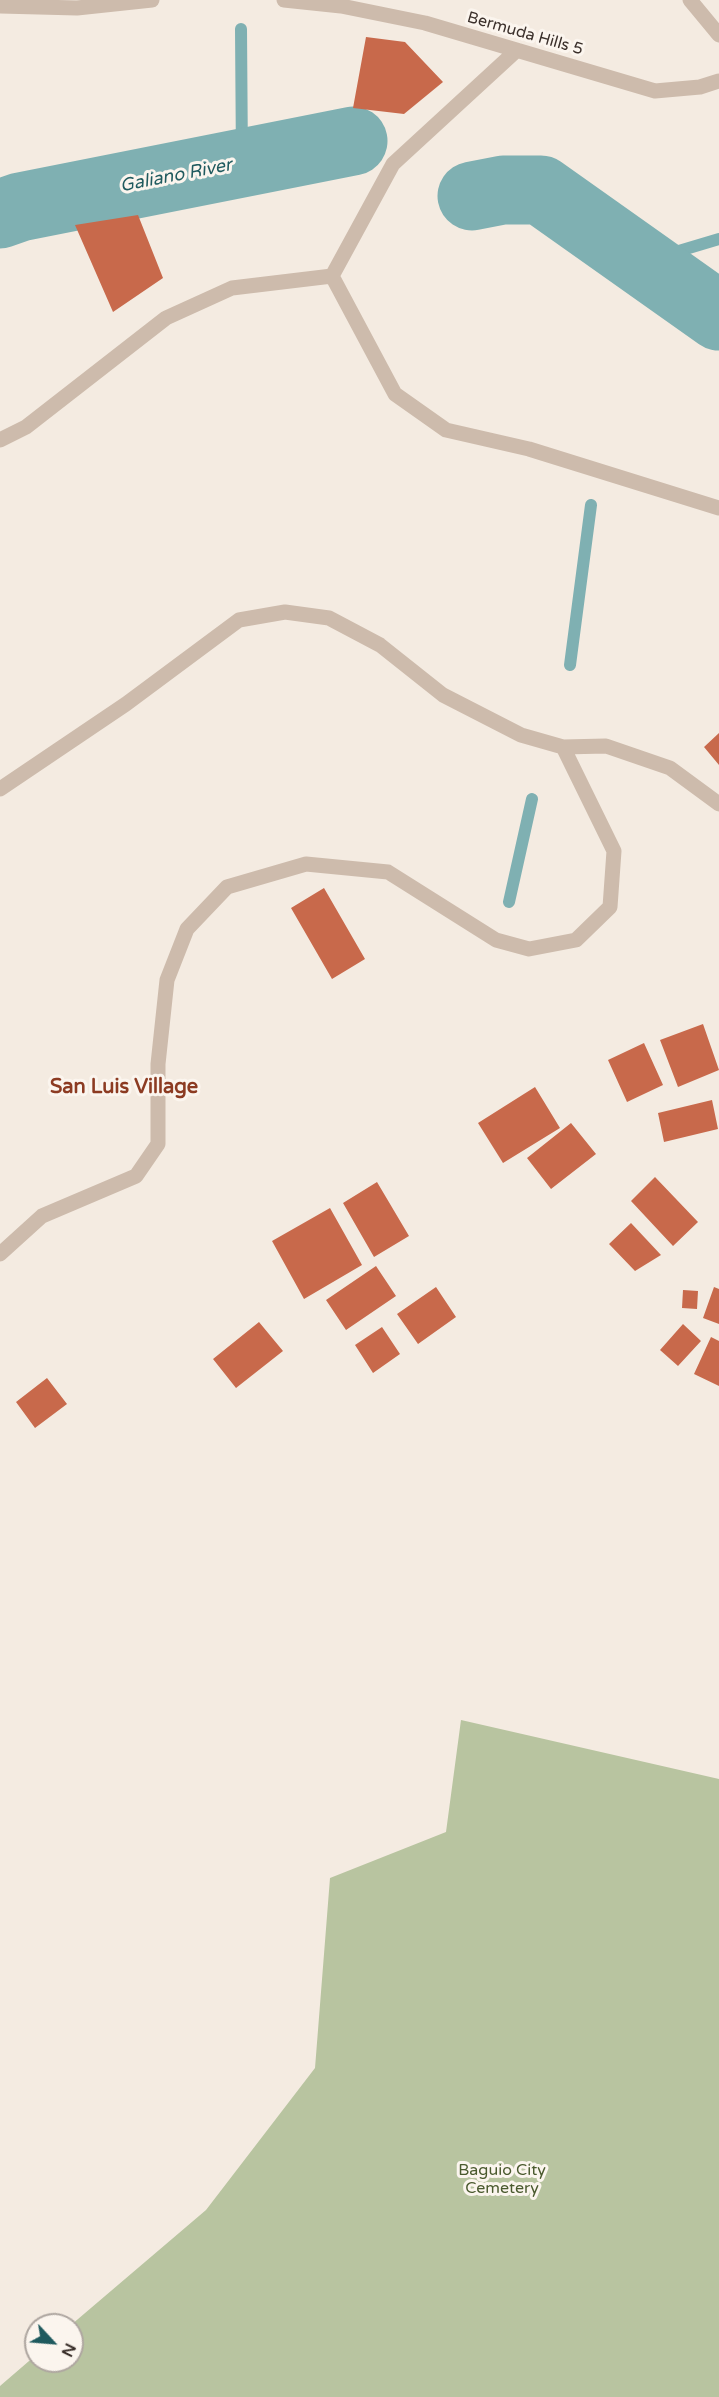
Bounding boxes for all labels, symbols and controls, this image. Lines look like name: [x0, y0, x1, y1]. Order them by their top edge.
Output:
street label: Bermuda Hills 5: [465, 8, 585, 60]
water label: Galiano River: [118, 155, 234, 197]
district label: San Luis Village: [50, 1076, 198, 1100]
park label: Baguio City Cemetery: [458, 2161, 546, 2199]
north arrow: [24, 2313, 84, 2373]
text: N: [57, 2340, 80, 2360]

